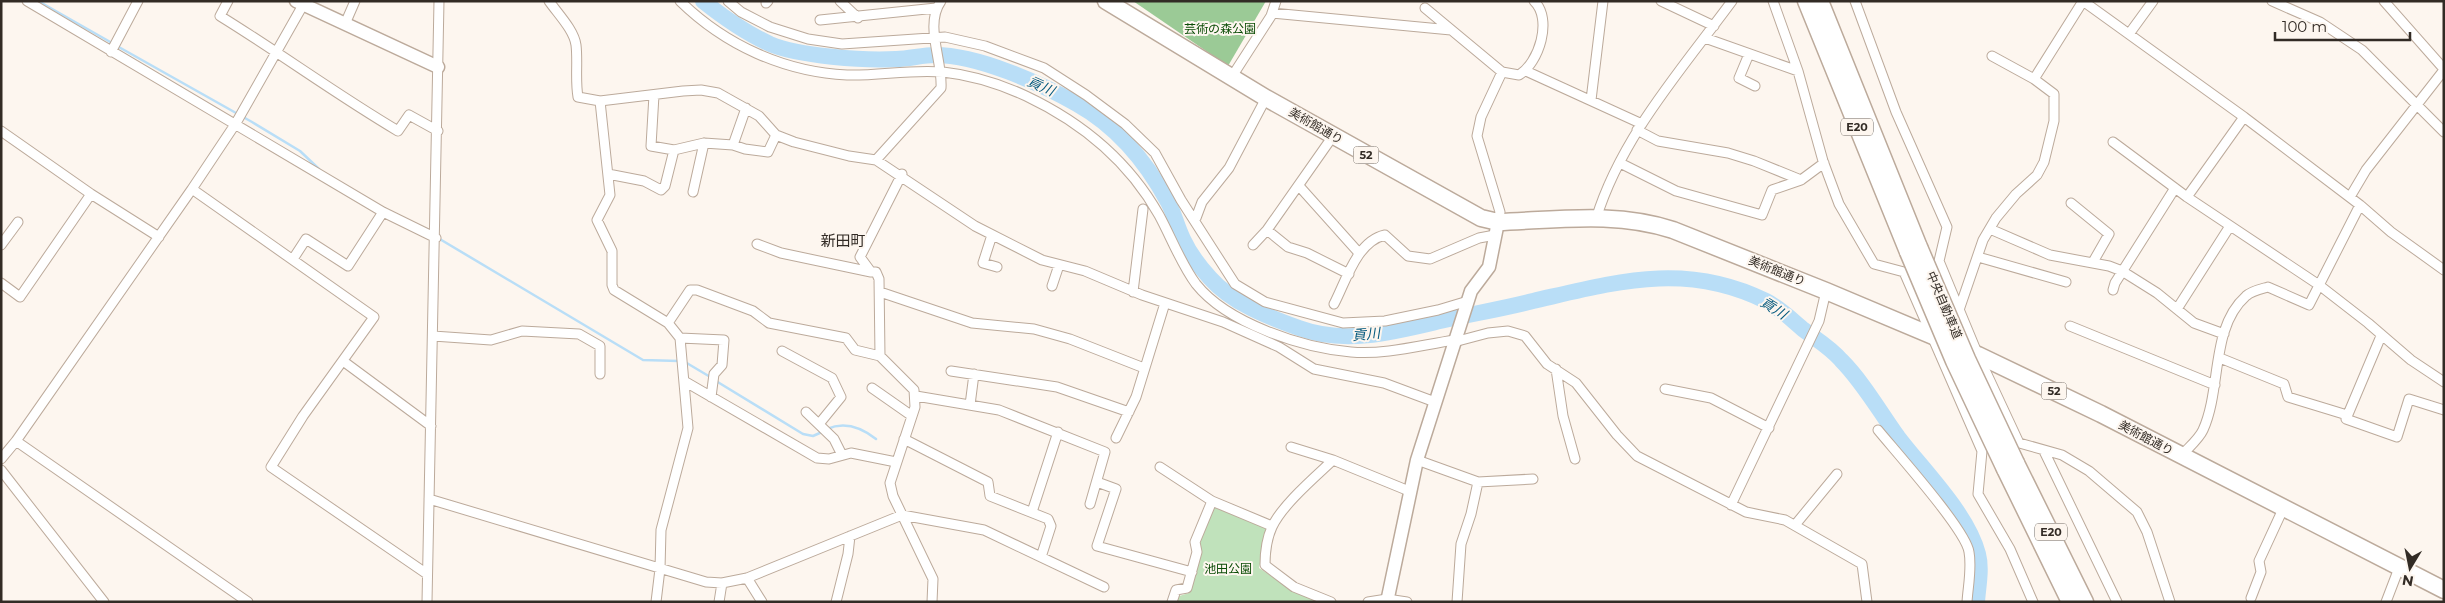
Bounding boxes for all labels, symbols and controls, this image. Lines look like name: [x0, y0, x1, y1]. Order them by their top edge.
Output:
scale bar: [2275, 10, 2410, 42]
text: 100 m: [2282, 17, 2327, 36]
park label: 芸術の森公園: [1184, 21, 1256, 36]
water label: 貢川: [1025, 72, 1059, 101]
street label: 美術館通り: [1287, 104, 1346, 147]
road number: E20: [1841, 118, 1873, 136]
road number: 52: [1354, 146, 1378, 164]
district label: 新田町: [820, 231, 866, 250]
street label: 美術館通り: [1747, 252, 1808, 289]
street label: 中央自動車道: [1923, 269, 1965, 341]
water label: 貢川: [1757, 293, 1792, 324]
water label: 貢川: [1351, 324, 1383, 344]
road number: 52: [2042, 382, 2066, 400]
street label: 美術館通り: [2116, 417, 2176, 458]
road number: E20: [2035, 524, 2067, 540]
north arrow: [2385, 543, 2435, 593]
park label: 池田公園: [1204, 561, 1252, 576]
text: N: [2401, 571, 2415, 591]

